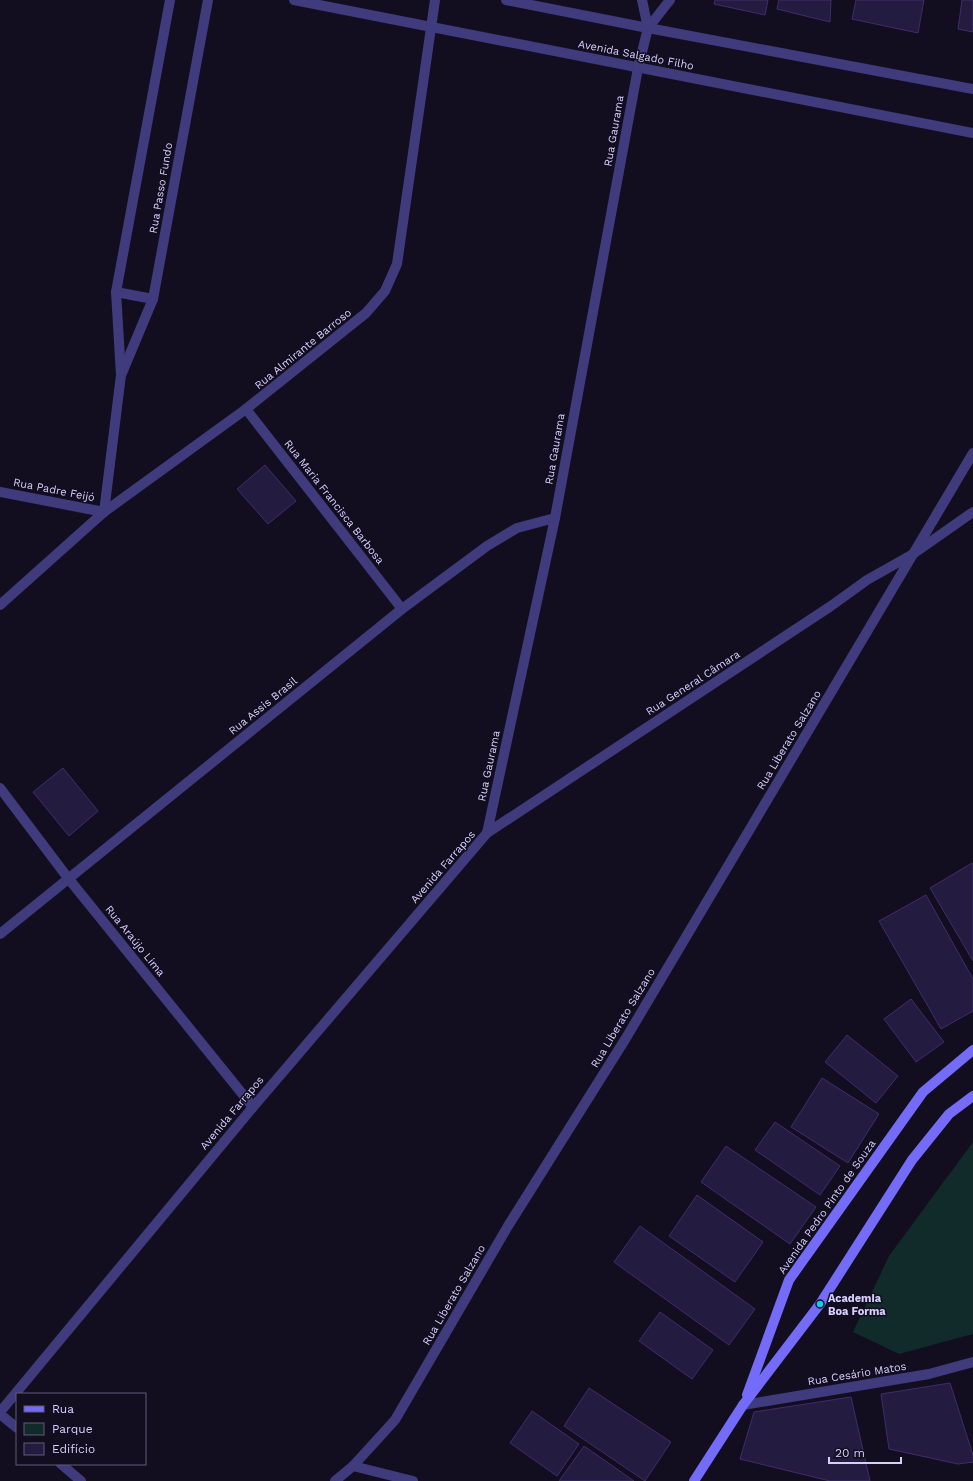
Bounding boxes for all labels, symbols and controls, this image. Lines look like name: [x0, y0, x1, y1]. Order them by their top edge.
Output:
street label: Avenida Salgado Filho: [577, 37, 695, 73]
street label: Rua Gaurama: [601, 94, 627, 168]
street label: Rua Passo Fundo: [147, 142, 175, 234]
street label: Rua Almirante Barroso: [252, 306, 354, 392]
street label: Rua Gaurama: [542, 412, 568, 486]
street label: Rua Maria Francisca Barbosa: [281, 437, 387, 567]
street label: Rua Padre Feijó: [12, 476, 96, 504]
street label: Rua General Câmara: [644, 648, 742, 718]
street label: Rua Assis Brasil: [226, 674, 300, 738]
street label: Rua Liberato Salzano: [754, 688, 824, 792]
street label: Rua Gaurama: [475, 729, 503, 803]
street label: Avenida Farrapos: [408, 828, 478, 906]
street label: Rua Araújo Lima: [102, 903, 168, 979]
street label: Rua Liberato Salzano: [588, 966, 658, 1070]
street label: Avenida Farrapos: [197, 1073, 267, 1152]
street label: Avenida Pedro Pinto de Souza: [776, 1137, 878, 1277]
street label: Rua Liberato Salzano: [420, 1242, 488, 1348]
place label: Academia Boa Forma: [828, 1292, 886, 1318]
marker: Academia Boa Forma: [815, 1299, 825, 1309]
street label: Rua Cesário Matos: [807, 1360, 907, 1388]
legend: [16, 1393, 146, 1465]
text: Rua: [52, 1402, 74, 1416]
text: Parque: [52, 1422, 93, 1436]
scale bar: [829, 1439, 901, 1465]
text: Edifício: [52, 1442, 95, 1456]
text: 20 m: [835, 1446, 865, 1460]

